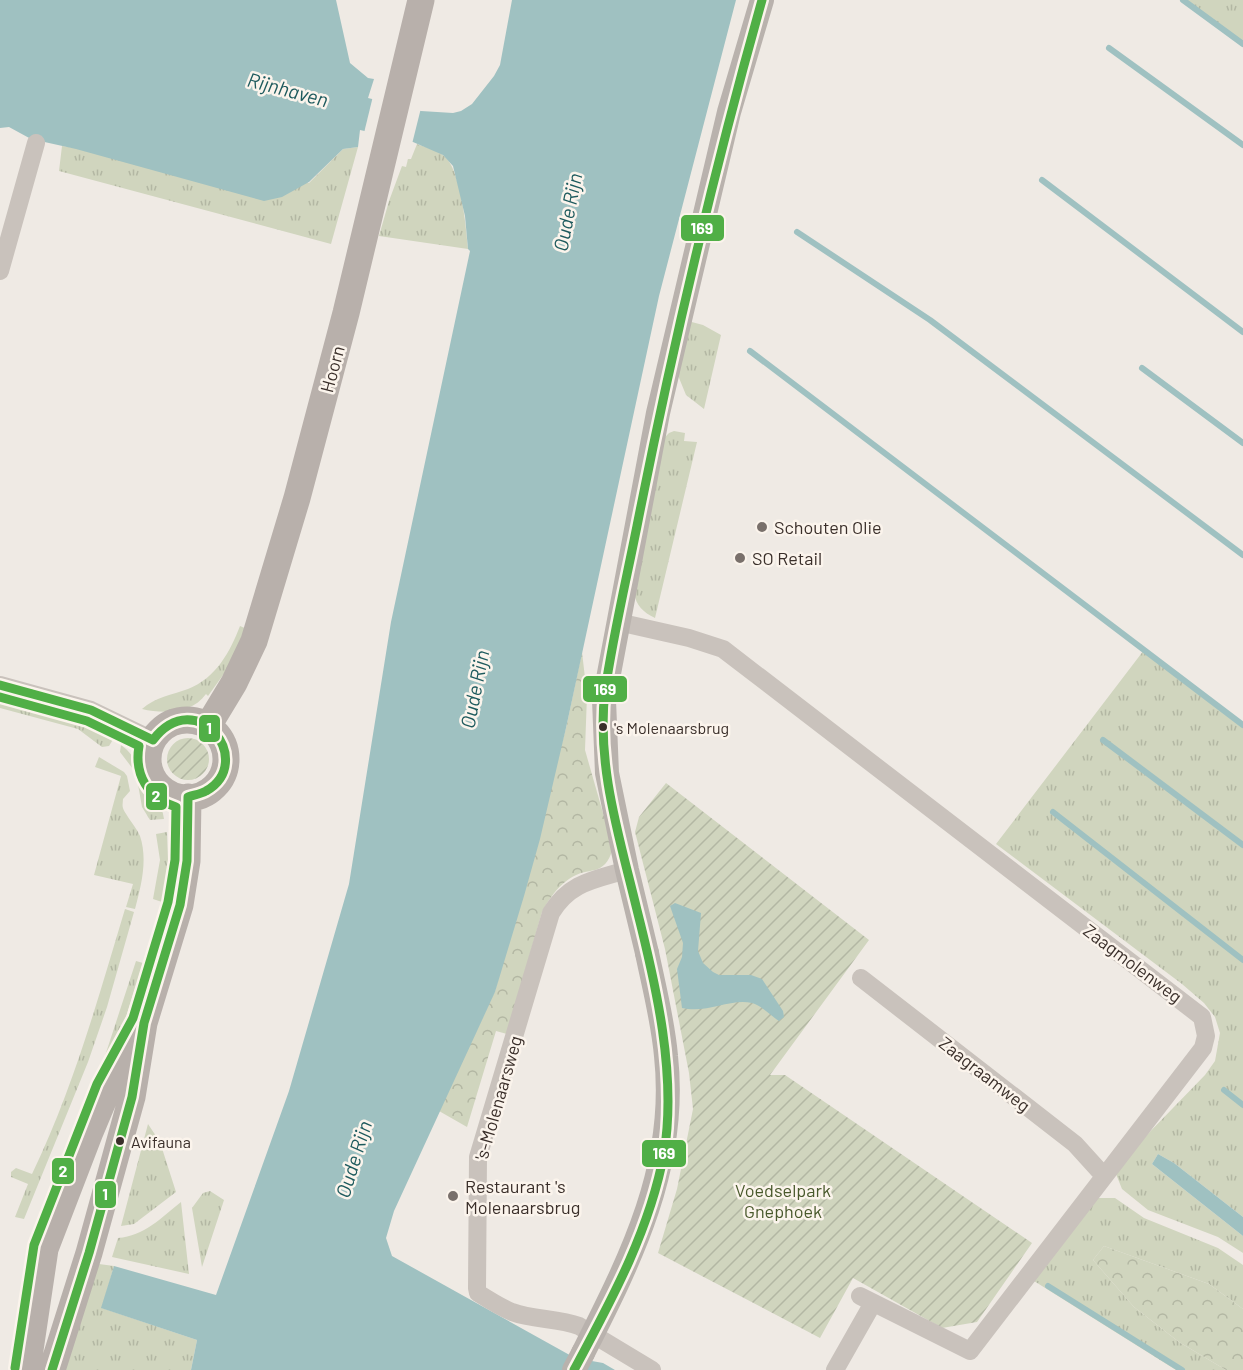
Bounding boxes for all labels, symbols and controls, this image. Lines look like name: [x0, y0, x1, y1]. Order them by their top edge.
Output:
water label: Rijnhaven: [245, 67, 331, 111]
water label: Oude Rijn: [548, 171, 586, 253]
line badge: 169: [680, 214, 725, 242]
text: 169: [691, 218, 713, 237]
street label: Hoorn: [315, 343, 349, 395]
place label: Schouten Olie: [774, 516, 882, 538]
marker: Schouten Olie: [755, 520, 769, 534]
place label: SO Retail: [752, 547, 822, 569]
marker: SO Retail: [733, 551, 747, 565]
water label: Oude Rijn: [455, 648, 493, 730]
line badge: 169: [582, 675, 628, 703]
text: 169: [594, 679, 616, 698]
line badge: 1: [198, 714, 221, 743]
text: 1: [206, 718, 212, 737]
place label: 's Molenaarsbrug: [614, 718, 729, 737]
marker: 's Molenaarsbrug: [597, 721, 609, 733]
line badge: 2: [145, 782, 168, 811]
text: 2: [152, 786, 161, 805]
street label: Zaagmolenweg: [1079, 919, 1187, 1007]
street label: Zaagraamweg: [935, 1032, 1035, 1116]
street label: 's-Molenaarsweg: [470, 1033, 526, 1163]
water label: Oude Rijn: [330, 1118, 376, 1200]
place label: Avifauna: [131, 1132, 191, 1151]
marker: Avifauna: [114, 1135, 126, 1147]
line badge: 169: [641, 1139, 687, 1168]
text: 169: [653, 1143, 675, 1162]
line badge: 2: [51, 1157, 75, 1185]
text: 2: [59, 1161, 68, 1180]
place label: Restaurant 's Molenaarsbrug: [465, 1175, 580, 1218]
park label: Voedselpark Gnephoek: [735, 1179, 831, 1222]
line badge: 1: [94, 1180, 117, 1209]
text: 1: [102, 1184, 108, 1203]
marker: Restaurant 's Molenaarsbrug: [446, 1189, 460, 1203]

